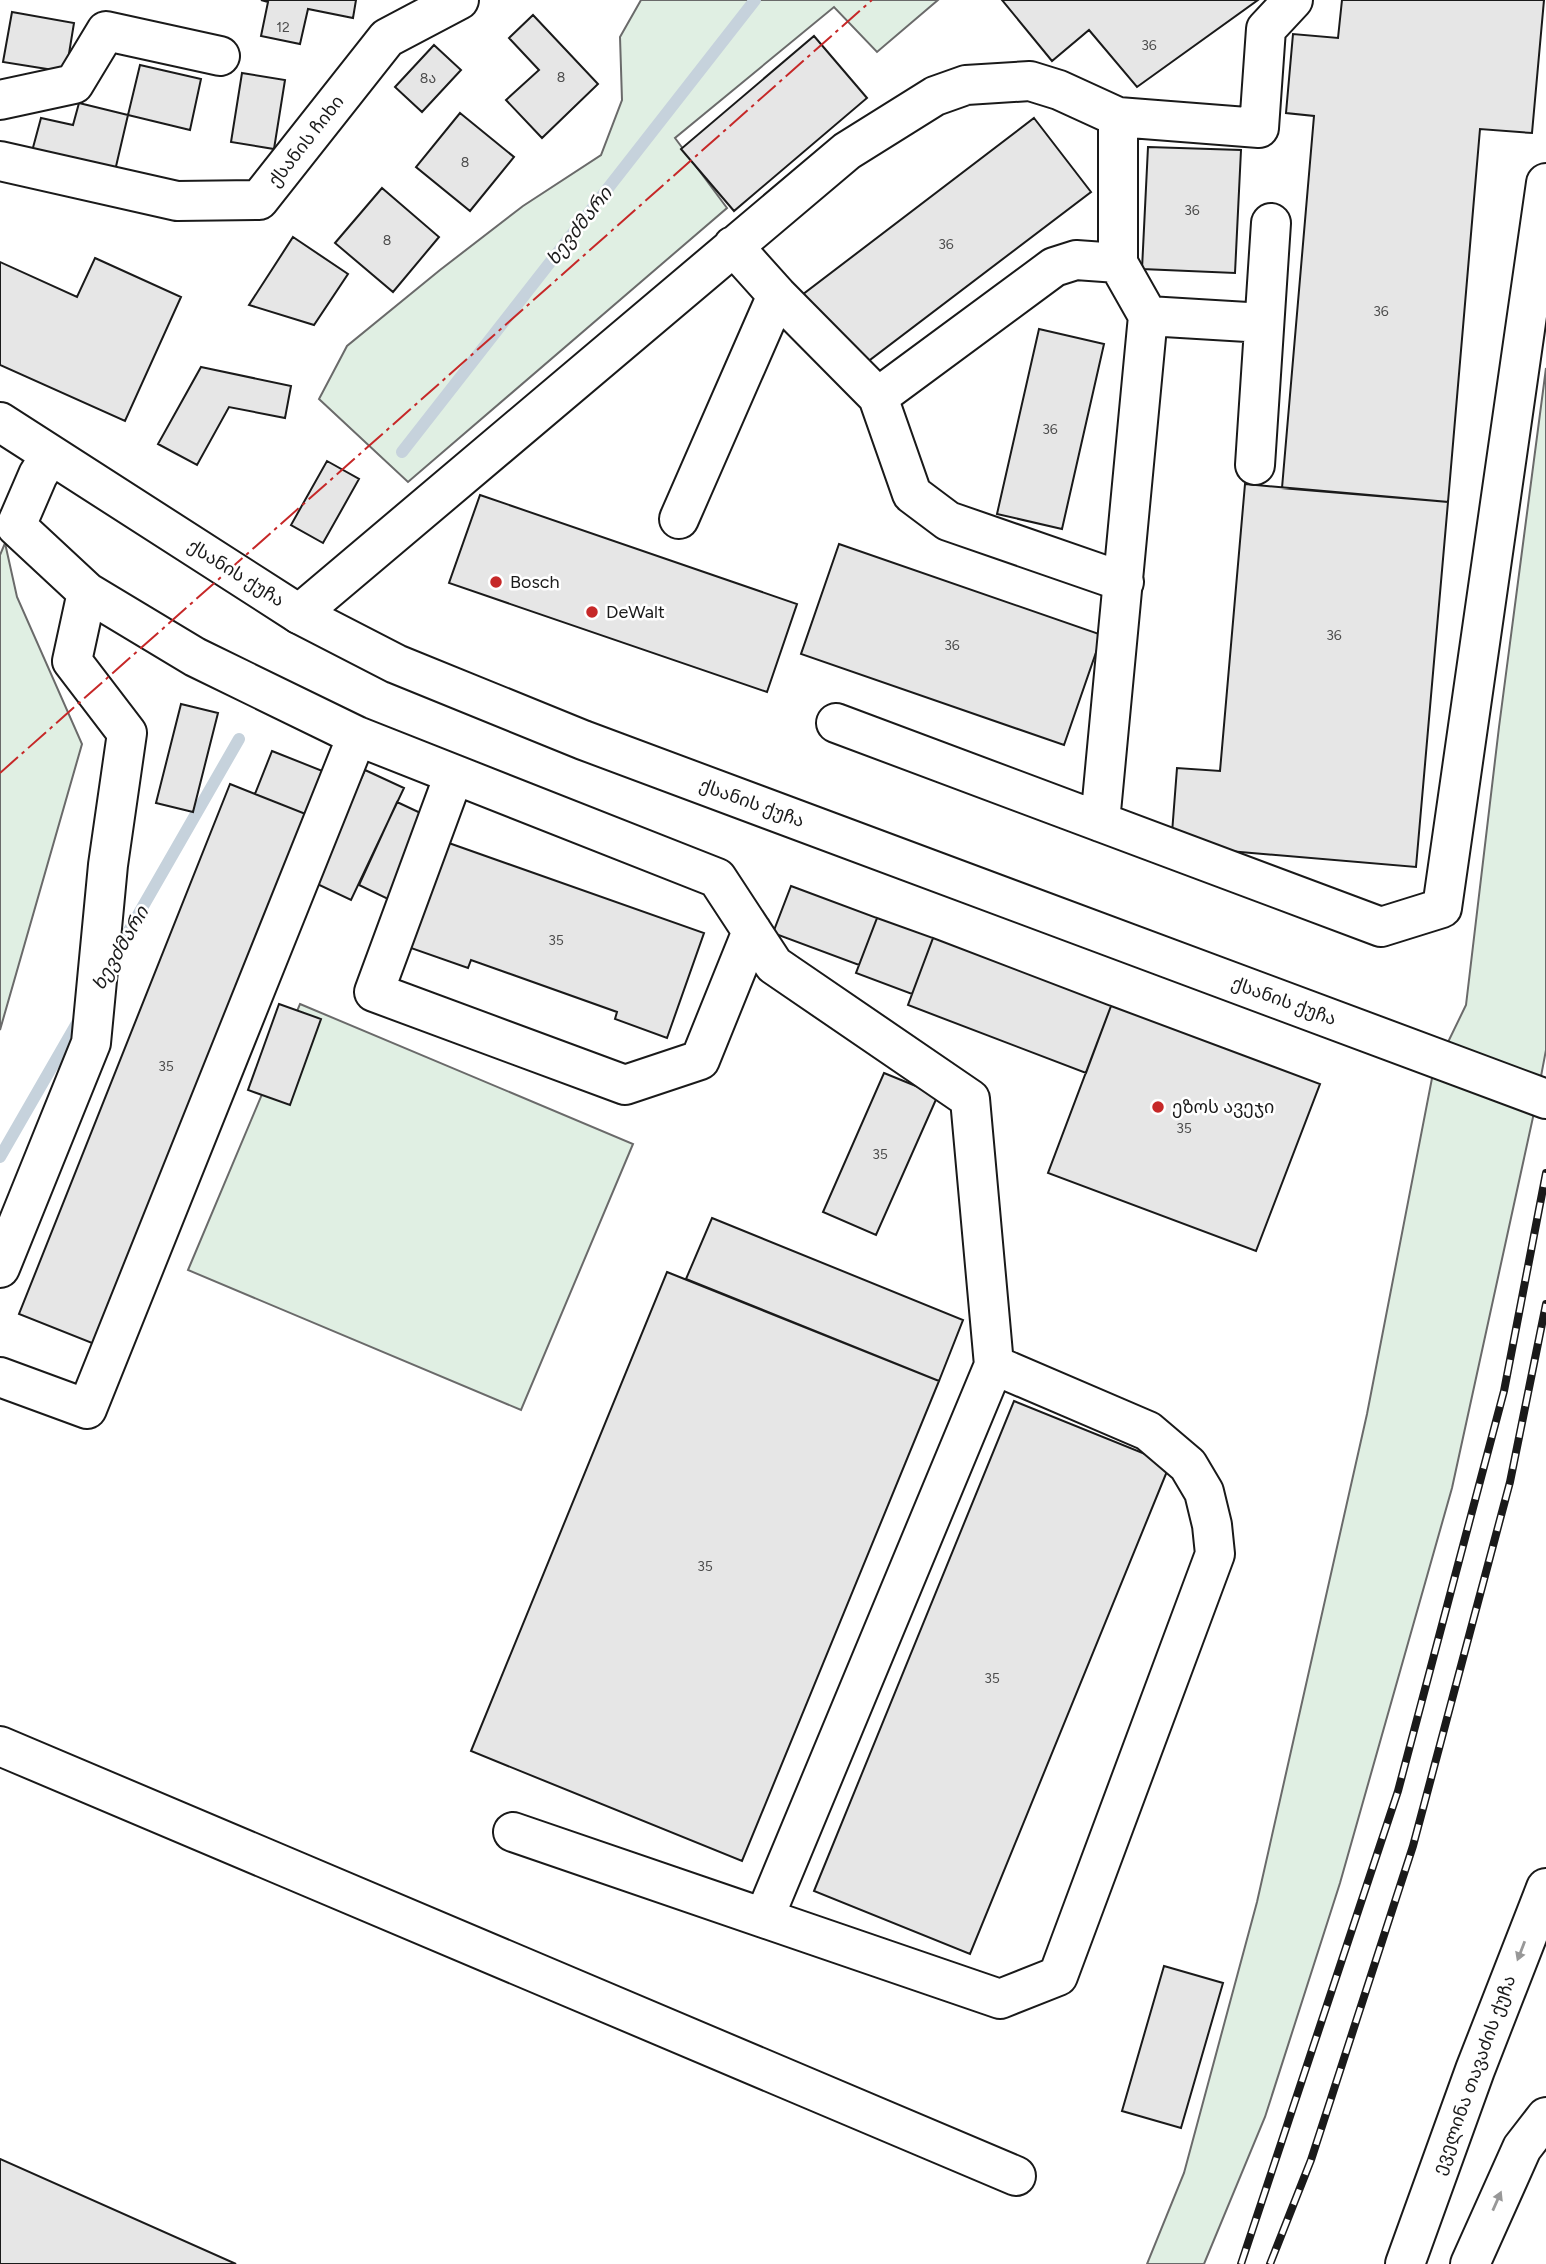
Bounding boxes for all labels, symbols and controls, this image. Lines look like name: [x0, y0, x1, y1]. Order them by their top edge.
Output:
house number: 12: [276, 19, 290, 36]
house number: 36: [1141, 37, 1157, 54]
house number: 8: [557, 69, 565, 86]
house number: 8ა: [420, 70, 436, 87]
street label: ქსანის ჩიხი: [263, 91, 349, 191]
house number: 8: [461, 154, 469, 171]
water label: ხევძმარი: [541, 181, 617, 270]
house number: 36: [1184, 202, 1200, 219]
house number: 8: [383, 232, 391, 249]
house number: 36: [938, 236, 954, 253]
house number: 36: [1373, 303, 1389, 320]
house number: 36: [1042, 421, 1058, 438]
street label: ქსანის ქუჩა: [184, 535, 288, 611]
place label: Bosch: [510, 571, 560, 593]
marker: Bosch: [488, 574, 504, 590]
place label: DeWalt: [606, 601, 665, 623]
marker: DeWalt: [584, 604, 600, 620]
house number: 36: [1326, 627, 1342, 644]
house number: 36: [944, 637, 960, 654]
street label: ქსანის ქუჩა: [697, 774, 807, 832]
water label: ხევძმარი: [87, 901, 154, 994]
house number: 35: [548, 932, 564, 949]
street label: ქსანის ქუჩა: [1229, 972, 1339, 1030]
house number: 35: [158, 1058, 174, 1075]
place label: ეზოს ავეჯი: [1172, 1096, 1274, 1118]
marker: ეზოს ავეჯი: [1150, 1099, 1166, 1115]
house number: 35: [1176, 1120, 1192, 1137]
house number: 35: [872, 1146, 888, 1163]
house number: 35: [697, 1558, 713, 1575]
house number: 35: [984, 1670, 1000, 1687]
one-way arrow: [1515, 1941, 1526, 1962]
street label: ეველინა თავაძის ქუჩა: [1428, 1972, 1520, 2178]
one-way arrow: [1491, 2190, 1502, 2211]

